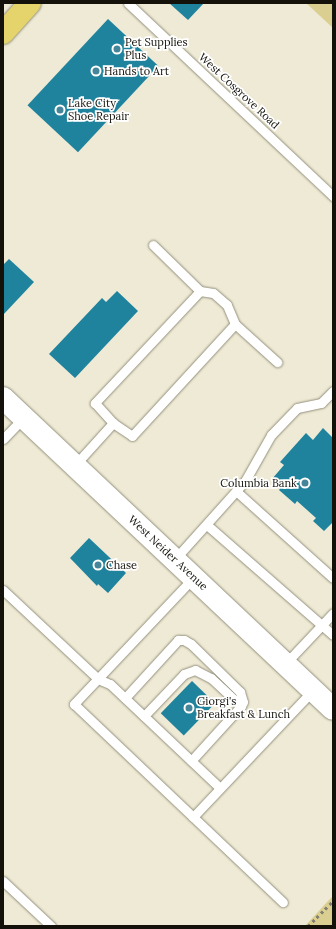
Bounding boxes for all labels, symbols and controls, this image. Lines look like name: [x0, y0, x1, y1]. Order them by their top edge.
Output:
place label: Pet Supplies Plus: [125, 36, 188, 62]
marker: Pet Supplies Plus: [112, 44, 122, 54]
street label: West Cosgrove Road: [196, 50, 282, 132]
place label: Hands to Art: [104, 64, 169, 78]
marker: Hands to Art: [91, 66, 101, 76]
place label: Lake City Shoe Repair: [68, 97, 129, 123]
marker: Lake City Shoe Repair: [55, 105, 65, 115]
place label: Columbia Bank: [220, 476, 297, 490]
marker: Columbia Bank: [300, 478, 310, 488]
street label: West Neider Avenue: [126, 513, 210, 593]
place label: Chase: [106, 558, 137, 572]
marker: Chase: [93, 560, 103, 570]
place label: Giorgi's Breakfast & Lunch: [197, 695, 290, 721]
marker: Giorgi's Breakfast & Lunch: [184, 703, 194, 713]

